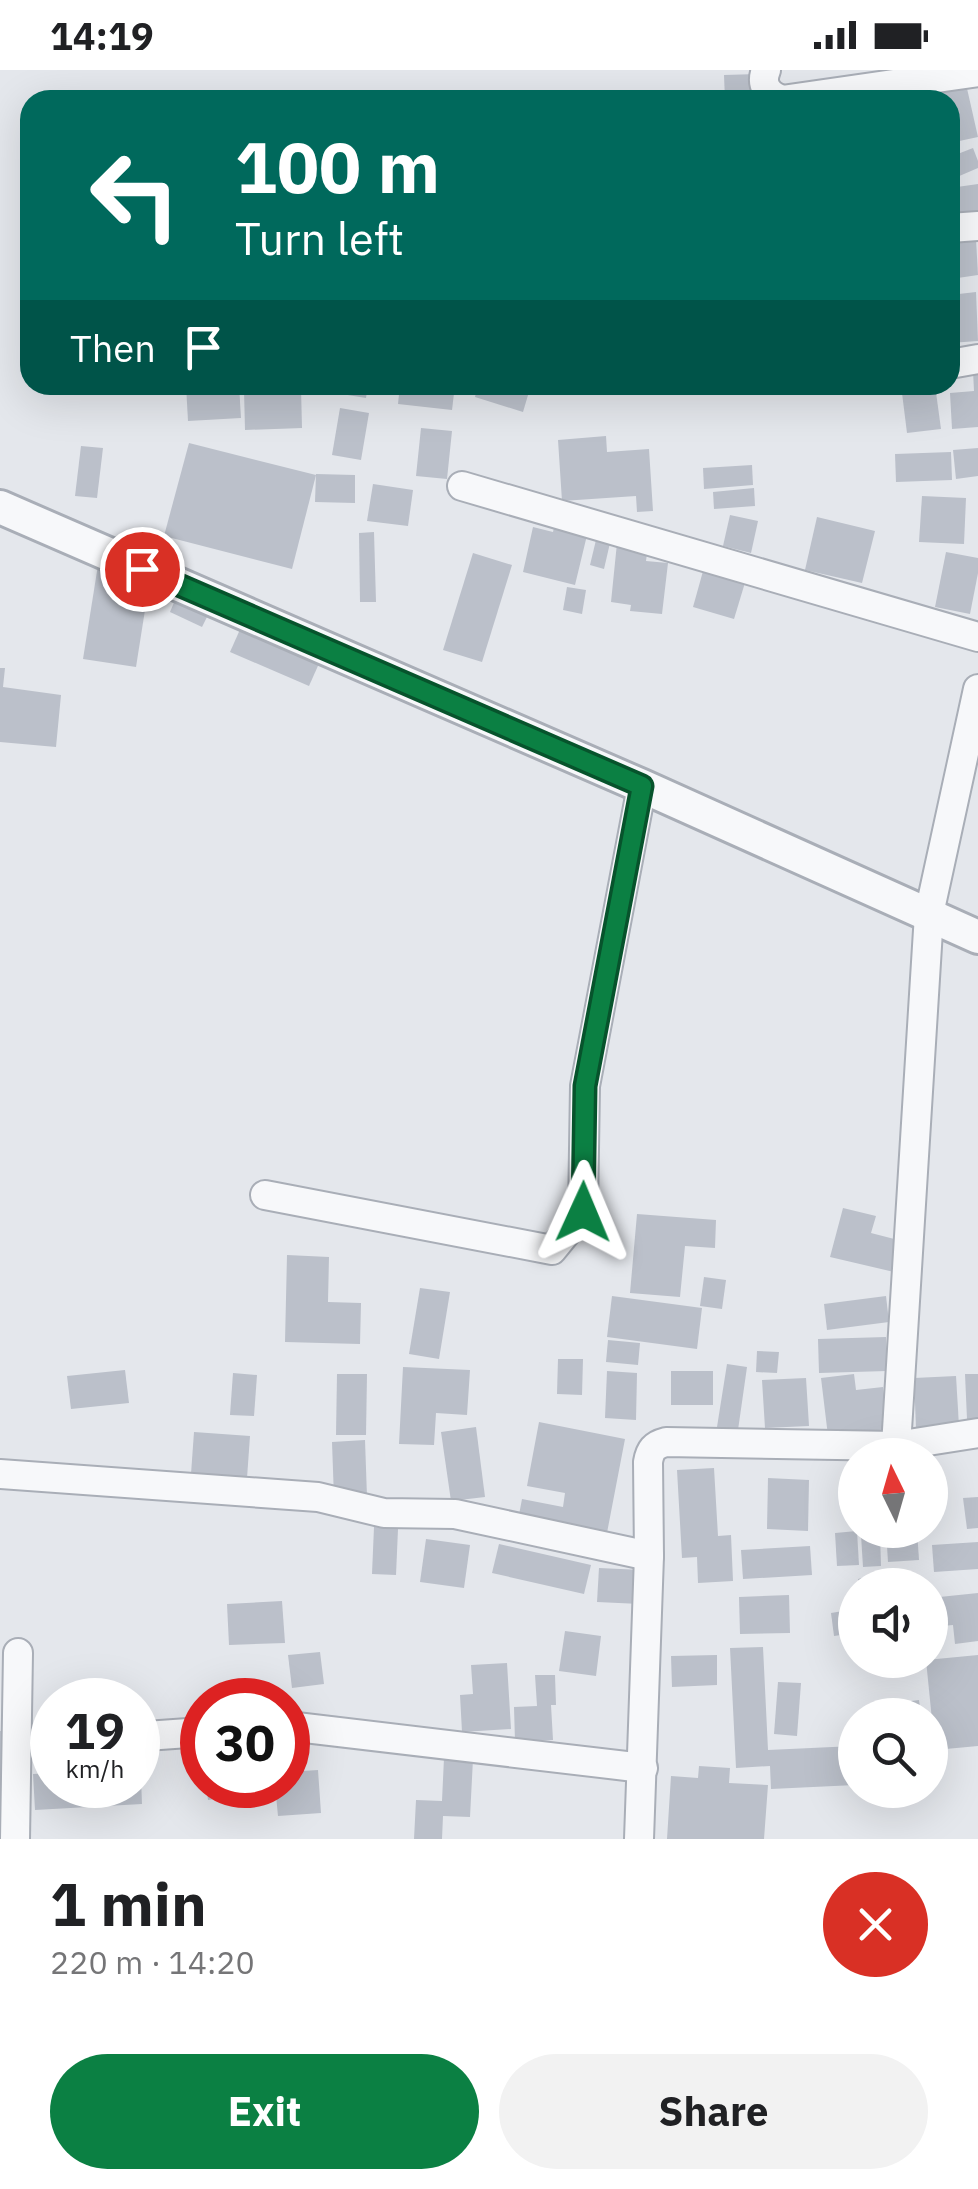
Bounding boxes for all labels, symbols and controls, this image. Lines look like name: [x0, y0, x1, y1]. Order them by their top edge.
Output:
text: 14:19: [50, 11, 154, 60]
text: 100 m: [235, 121, 440, 212]
icon: left: [70, 130, 200, 260]
text: Turn left: [235, 209, 404, 267]
icon: arrive: [176, 320, 231, 375]
text: Then: [70, 323, 156, 372]
pin: [100, 527, 185, 612]
icon: arrive: [115, 542, 170, 597]
position arrow: [531, 1160, 635, 1264]
north arrow: [838, 1438, 948, 1548]
map controls: [838, 1438, 948, 1808]
button: sound: [838, 1568, 948, 1678]
speed limit sign: 30: [180, 1678, 310, 1808]
text: 19: [65, 1698, 125, 1763]
button: search: [838, 1698, 948, 1808]
text: km/h: [66, 1752, 124, 1785]
text: 1 min: [50, 1864, 207, 1943]
button: close: [823, 1872, 928, 1977]
text: 220 m · 14:20: [50, 1941, 255, 1983]
button: Exit: [50, 2054, 479, 2169]
button: Share: [499, 2054, 928, 2169]

